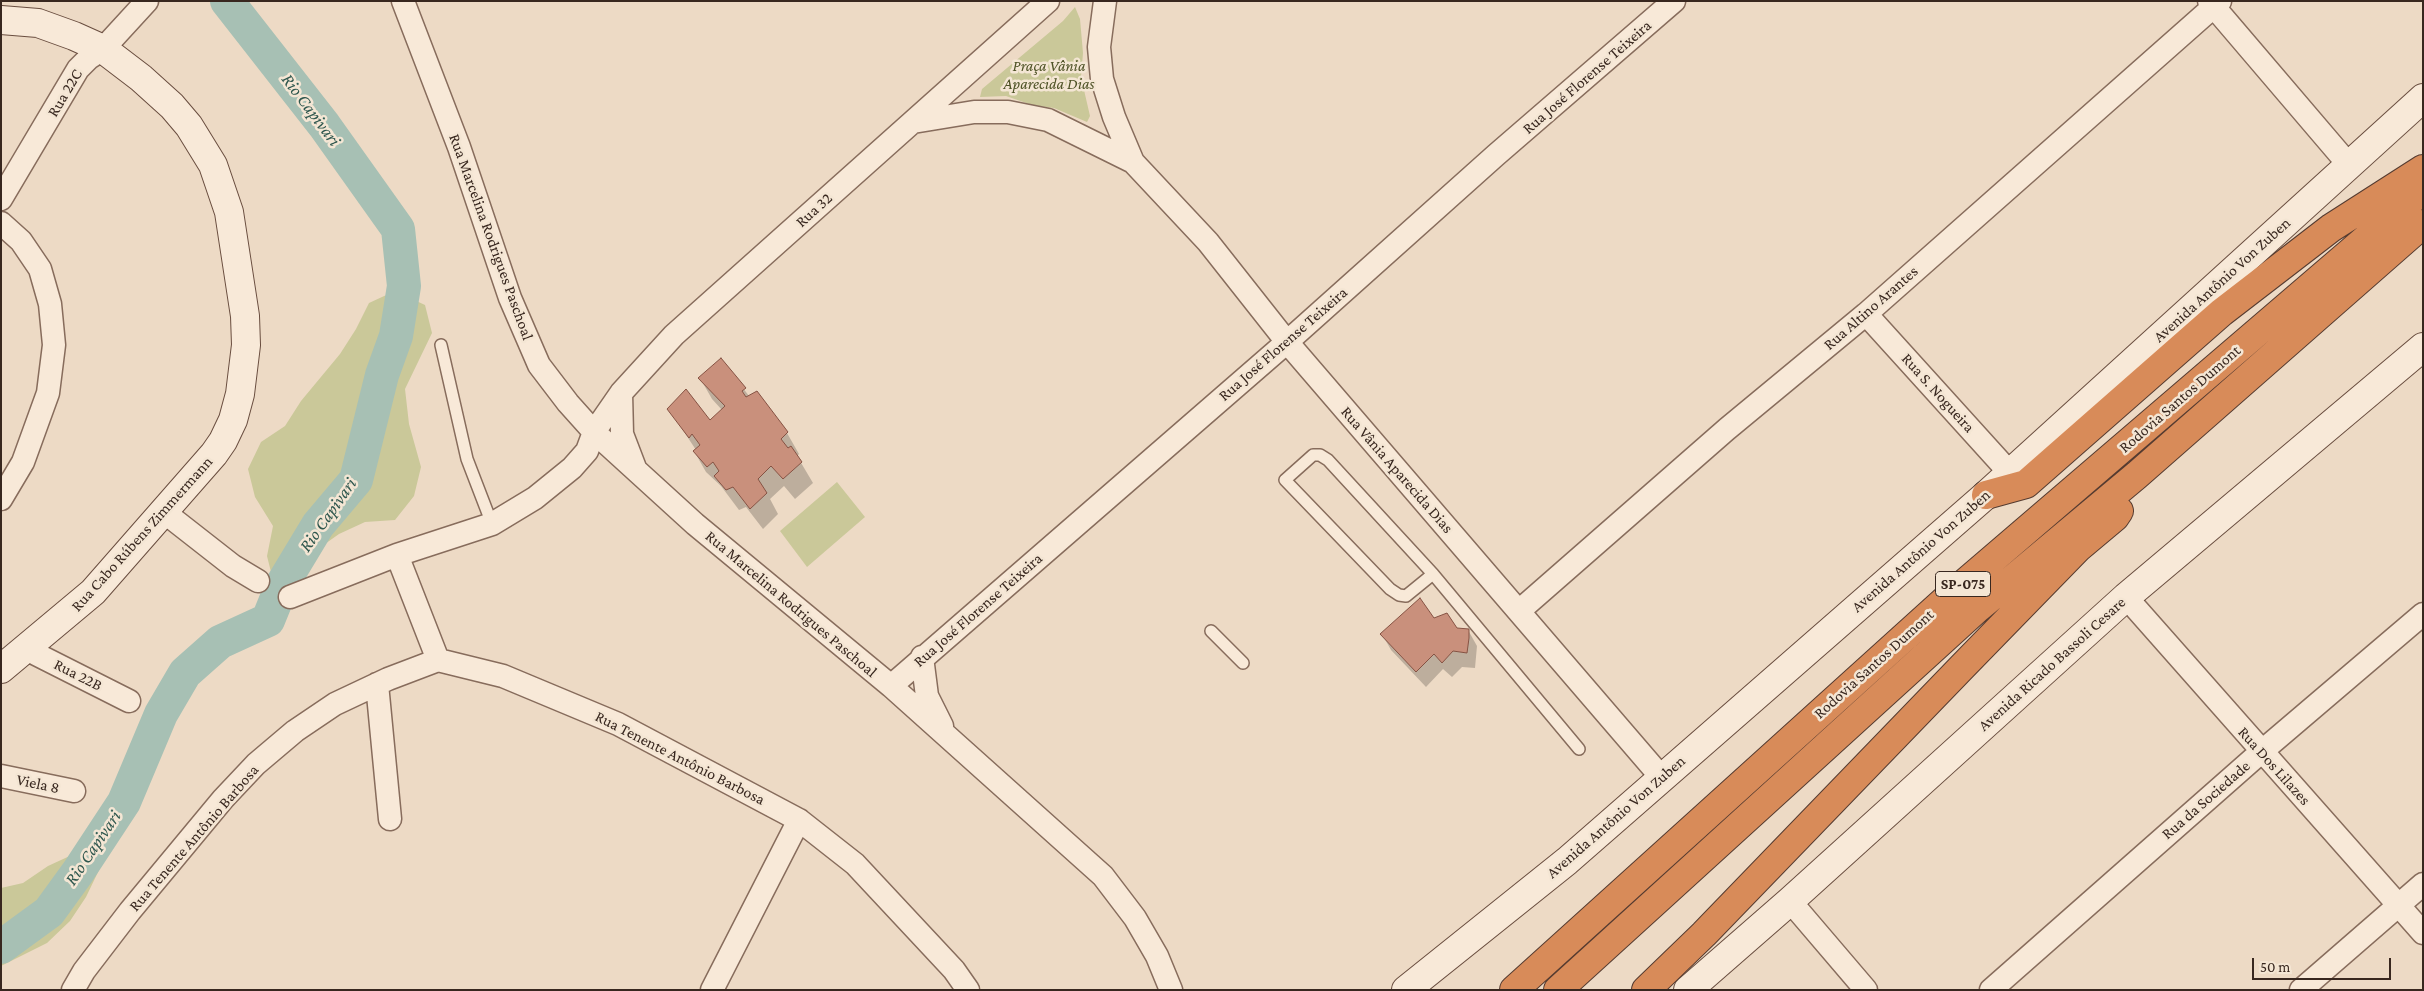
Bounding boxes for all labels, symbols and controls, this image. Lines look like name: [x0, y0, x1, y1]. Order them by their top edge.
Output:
street label: Rua José Florense Teixeira: [1519, 16, 1655, 138]
park label: Praça Vânia Aparecida Dias: [1004, 56, 1094, 94]
street label: Rua 22C: [43, 66, 87, 120]
water label: Rio Capivari: [277, 69, 345, 151]
street label: Rua Marcelina Rodrigues Paschoal: [445, 131, 537, 343]
street label: Rua 32: [792, 189, 836, 231]
street label: Avenida Antônio Von Zuben: [2150, 213, 2294, 347]
street label: Rua Altino Arantes: [1820, 262, 1922, 354]
street label: Rua José Florense Teixeira: [1215, 283, 1351, 405]
street label: Rodovia Santos Dumont: [2115, 341, 2245, 457]
street label: Rua S. Nogueira: [1897, 349, 1979, 437]
street label: Rua Vânia Aparecida Dias: [1337, 403, 1457, 537]
street label: Rua Cabo Rúbens Zimmermann: [67, 452, 217, 616]
water label: Rio Capivari: [295, 474, 361, 556]
street label: Avenida Antônio Von Zuben: [1848, 485, 1994, 617]
street label: Rua Marcelina Rodrigues Paschoal: [701, 527, 881, 681]
street label: Rua José Florense Teixeira: [910, 549, 1046, 671]
road number: SP-075: [1936, 572, 1990, 596]
street label: Avenida Ricado Bassoli Cesare: [1974, 593, 2130, 735]
street label: Rodovia Santos Dumont: [1810, 605, 1938, 723]
street label: Rua 22B: [51, 655, 105, 695]
street label: Rua Tenente Antônio Barbosa: [592, 707, 768, 809]
street label: Rua Dos Lilazes: [2234, 723, 2314, 809]
street label: Avenida Antônio Von Zuben: [1543, 751, 1689, 883]
street label: Rua da Sociedade: [2158, 756, 2254, 844]
street label: Rua Tenente Antônio Barbosa: [125, 761, 263, 915]
street label: Viela 8: [15, 770, 61, 798]
water label: Rio Capivari: [60, 807, 126, 889]
scale bar: [2254, 948, 2393, 980]
text: 50 m: [2260, 959, 2290, 975]

